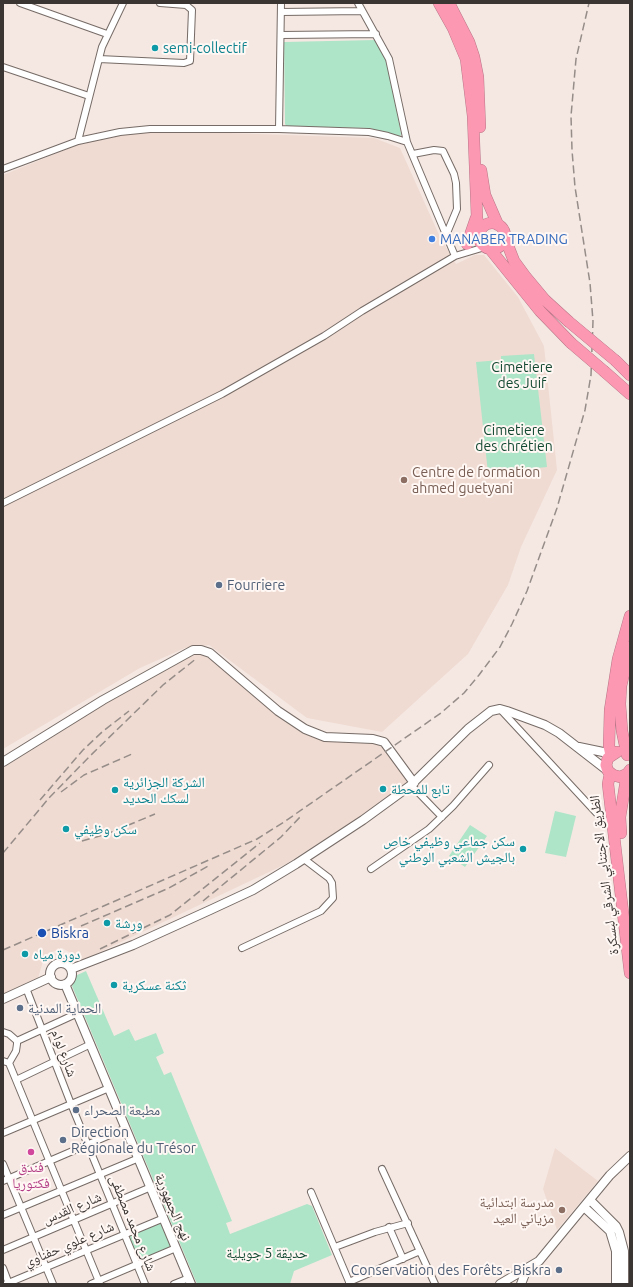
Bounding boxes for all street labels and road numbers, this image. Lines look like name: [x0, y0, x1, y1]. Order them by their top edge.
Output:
street label: الطريق الاجتنابي الشرقي لبسكرة: [586, 794, 622, 956]
street label: شارع لوام: [47, 1027, 81, 1079]
street label: نهج الجمهورية: [151, 1171, 195, 1243]
street label: شارع محمد مصطفى: [106, 1172, 160, 1274]
street label: شارع القدس: [40, 1188, 104, 1228]
street label: شارع علوي حفناوي: [22, 1218, 116, 1270]

